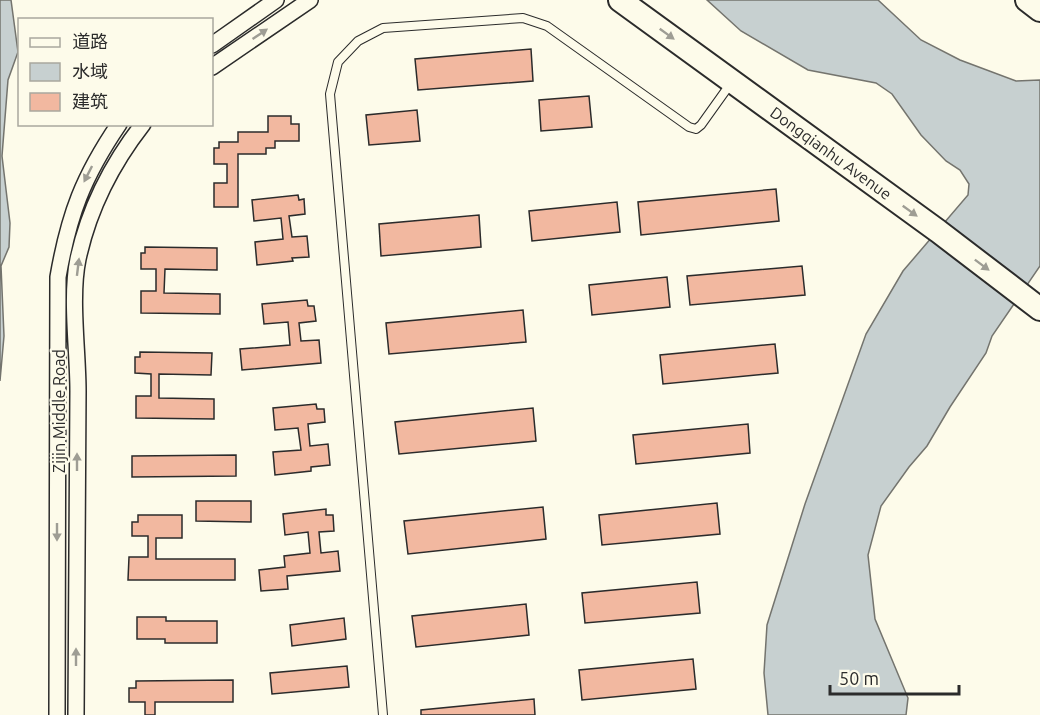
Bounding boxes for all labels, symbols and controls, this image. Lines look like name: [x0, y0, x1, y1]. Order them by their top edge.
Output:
legend: [18, 18, 213, 126]
one-way arrow: [251, 28, 267, 40]
one-way arrow: [660, 28, 675, 40]
text: 道路: [72, 31, 108, 51]
text: 水域: [72, 61, 108, 81]
text: 建筑: [72, 91, 108, 111]
street label: Dongqianhu Avenue: [767, 103, 895, 203]
one-way arrow: [84, 165, 94, 183]
one-way arrow: [901, 205, 917, 217]
one-way arrow: [73, 257, 82, 276]
one-way arrow: [974, 258, 990, 271]
street label: Zijin Middle Road: [50, 349, 68, 473]
one-way arrow: [72, 452, 82, 471]
one-way arrow: [52, 522, 62, 541]
one-way arrow: [71, 647, 81, 666]
scale bar: [830, 658, 959, 696]
text: 50 m: [839, 668, 879, 688]

